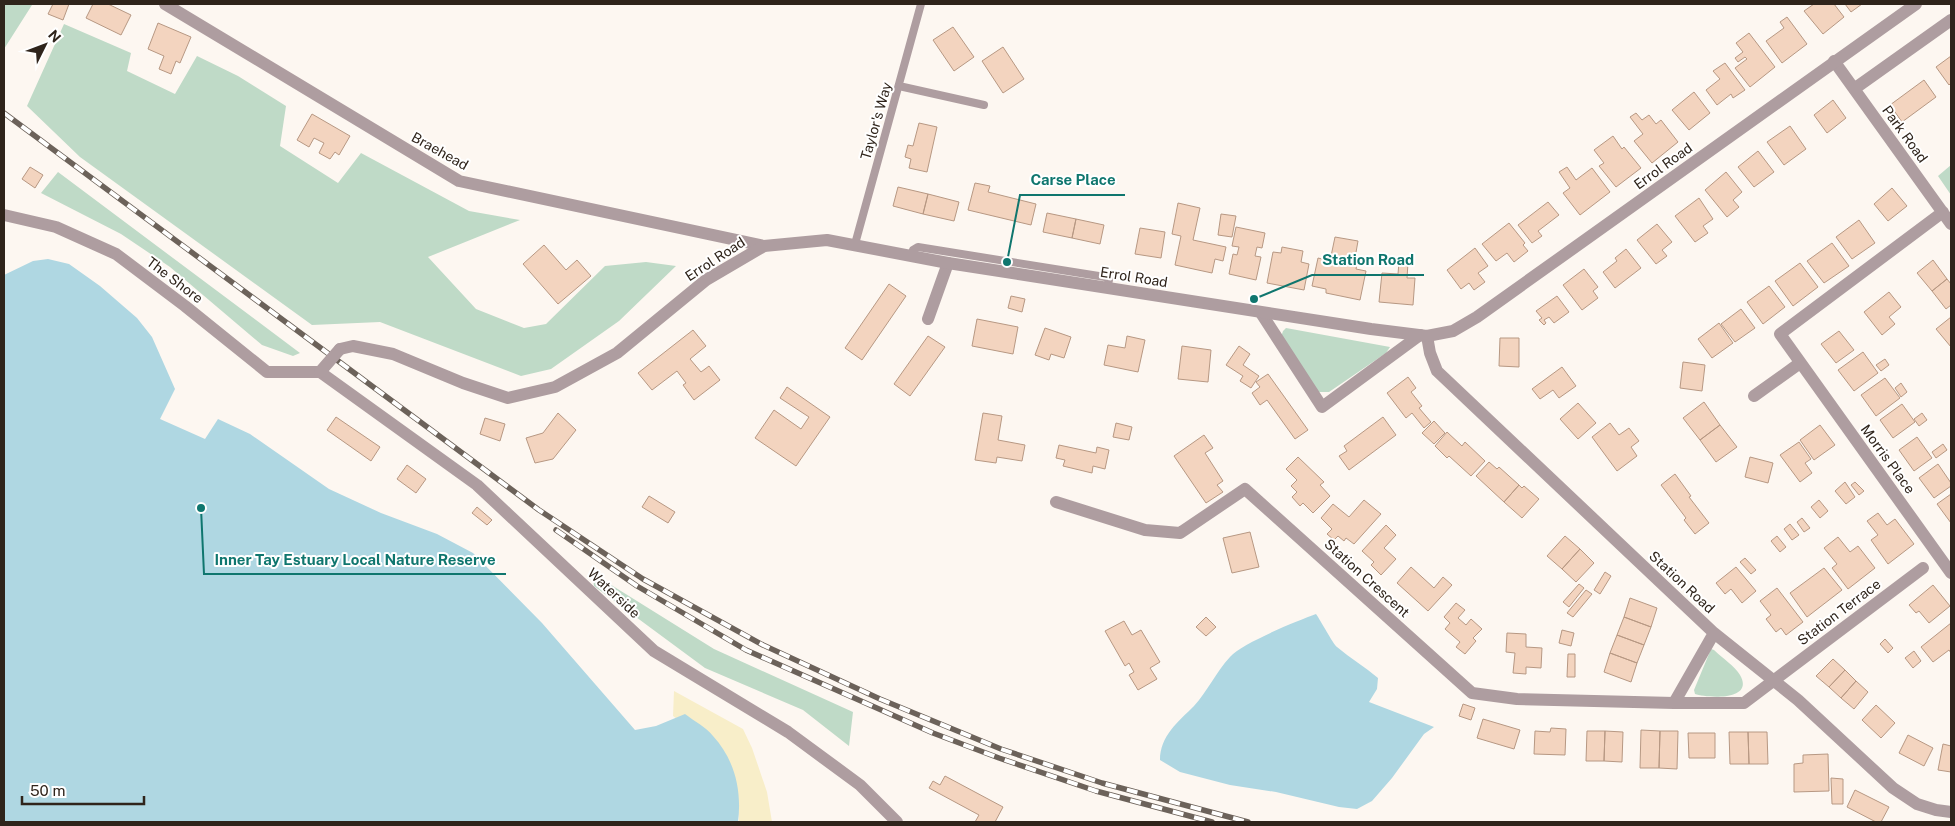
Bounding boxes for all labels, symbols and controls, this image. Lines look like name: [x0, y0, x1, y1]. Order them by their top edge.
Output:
north arrow: [20, 20, 70, 70]
text: N: [45, 27, 64, 46]
street label: Taylor's Way: [857, 80, 895, 162]
street label: Park Road: [1879, 102, 1931, 166]
street label: Braehead: [409, 129, 471, 173]
street label: Errol Road: [1631, 140, 1695, 192]
callout: Carse Place: [1020, 165, 1125, 195]
text: Carse Place: [1030, 171, 1116, 188]
street label: Errol Road: [682, 234, 748, 284]
callout: Station Road: [1312, 245, 1424, 275]
text: Station Road: [1322, 251, 1414, 268]
street label: The Shore: [144, 254, 206, 306]
street label: Errol Road: [1099, 264, 1169, 290]
street label: Morris Place: [1858, 421, 1918, 497]
street label: Station Crescent: [1321, 536, 1413, 620]
callout: Inner Tay Estuary Local Nature Reserve: [204, 544, 506, 574]
street label: Station Road: [1646, 548, 1718, 616]
text: Inner Tay Estuary Local Nature Reserve: [214, 551, 496, 568]
street label: Waterside: [585, 565, 643, 621]
street label: Station Terrace: [1794, 576, 1884, 648]
scale bar: [22, 774, 145, 806]
text: 50 m: [30, 782, 65, 799]

